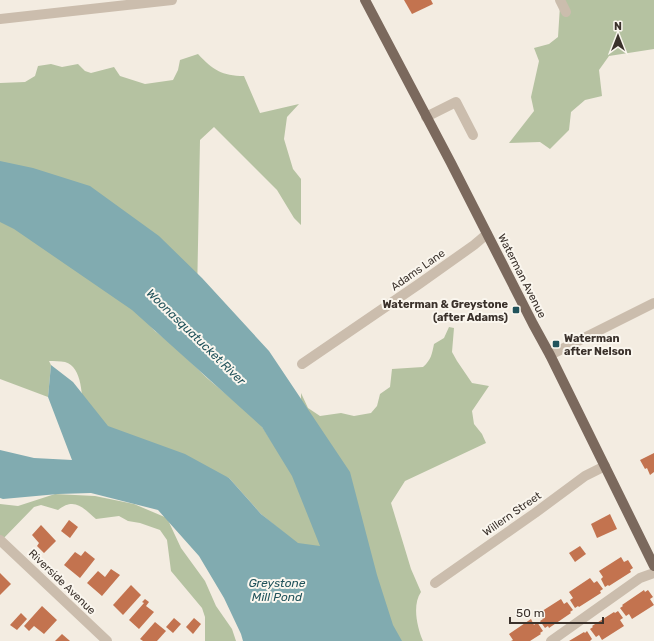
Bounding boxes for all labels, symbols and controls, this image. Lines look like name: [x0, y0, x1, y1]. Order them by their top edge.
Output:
north arrow: [598, 16, 638, 56]
text: N: [614, 20, 622, 33]
street label: Waterman Avenue: [495, 232, 549, 320]
street label: Adams Lane: [388, 247, 448, 293]
water label: Woonasquatucket River: [144, 286, 249, 388]
place label: Waterman & Greystone (after Adams): [382, 298, 508, 324]
marker: Waterman & Greystone (after Adams): [511, 305, 521, 315]
place label: Waterman after Nelson: [564, 332, 632, 358]
marker: Waterman after Nelson: [551, 339, 561, 349]
street label: Willern Street: [480, 489, 544, 539]
street label: Riverside Avenue: [26, 547, 98, 617]
water label: Greystone Mill Pond: [248, 576, 306, 604]
scale bar: [510, 599, 603, 625]
text: 50 m: [516, 606, 544, 620]

